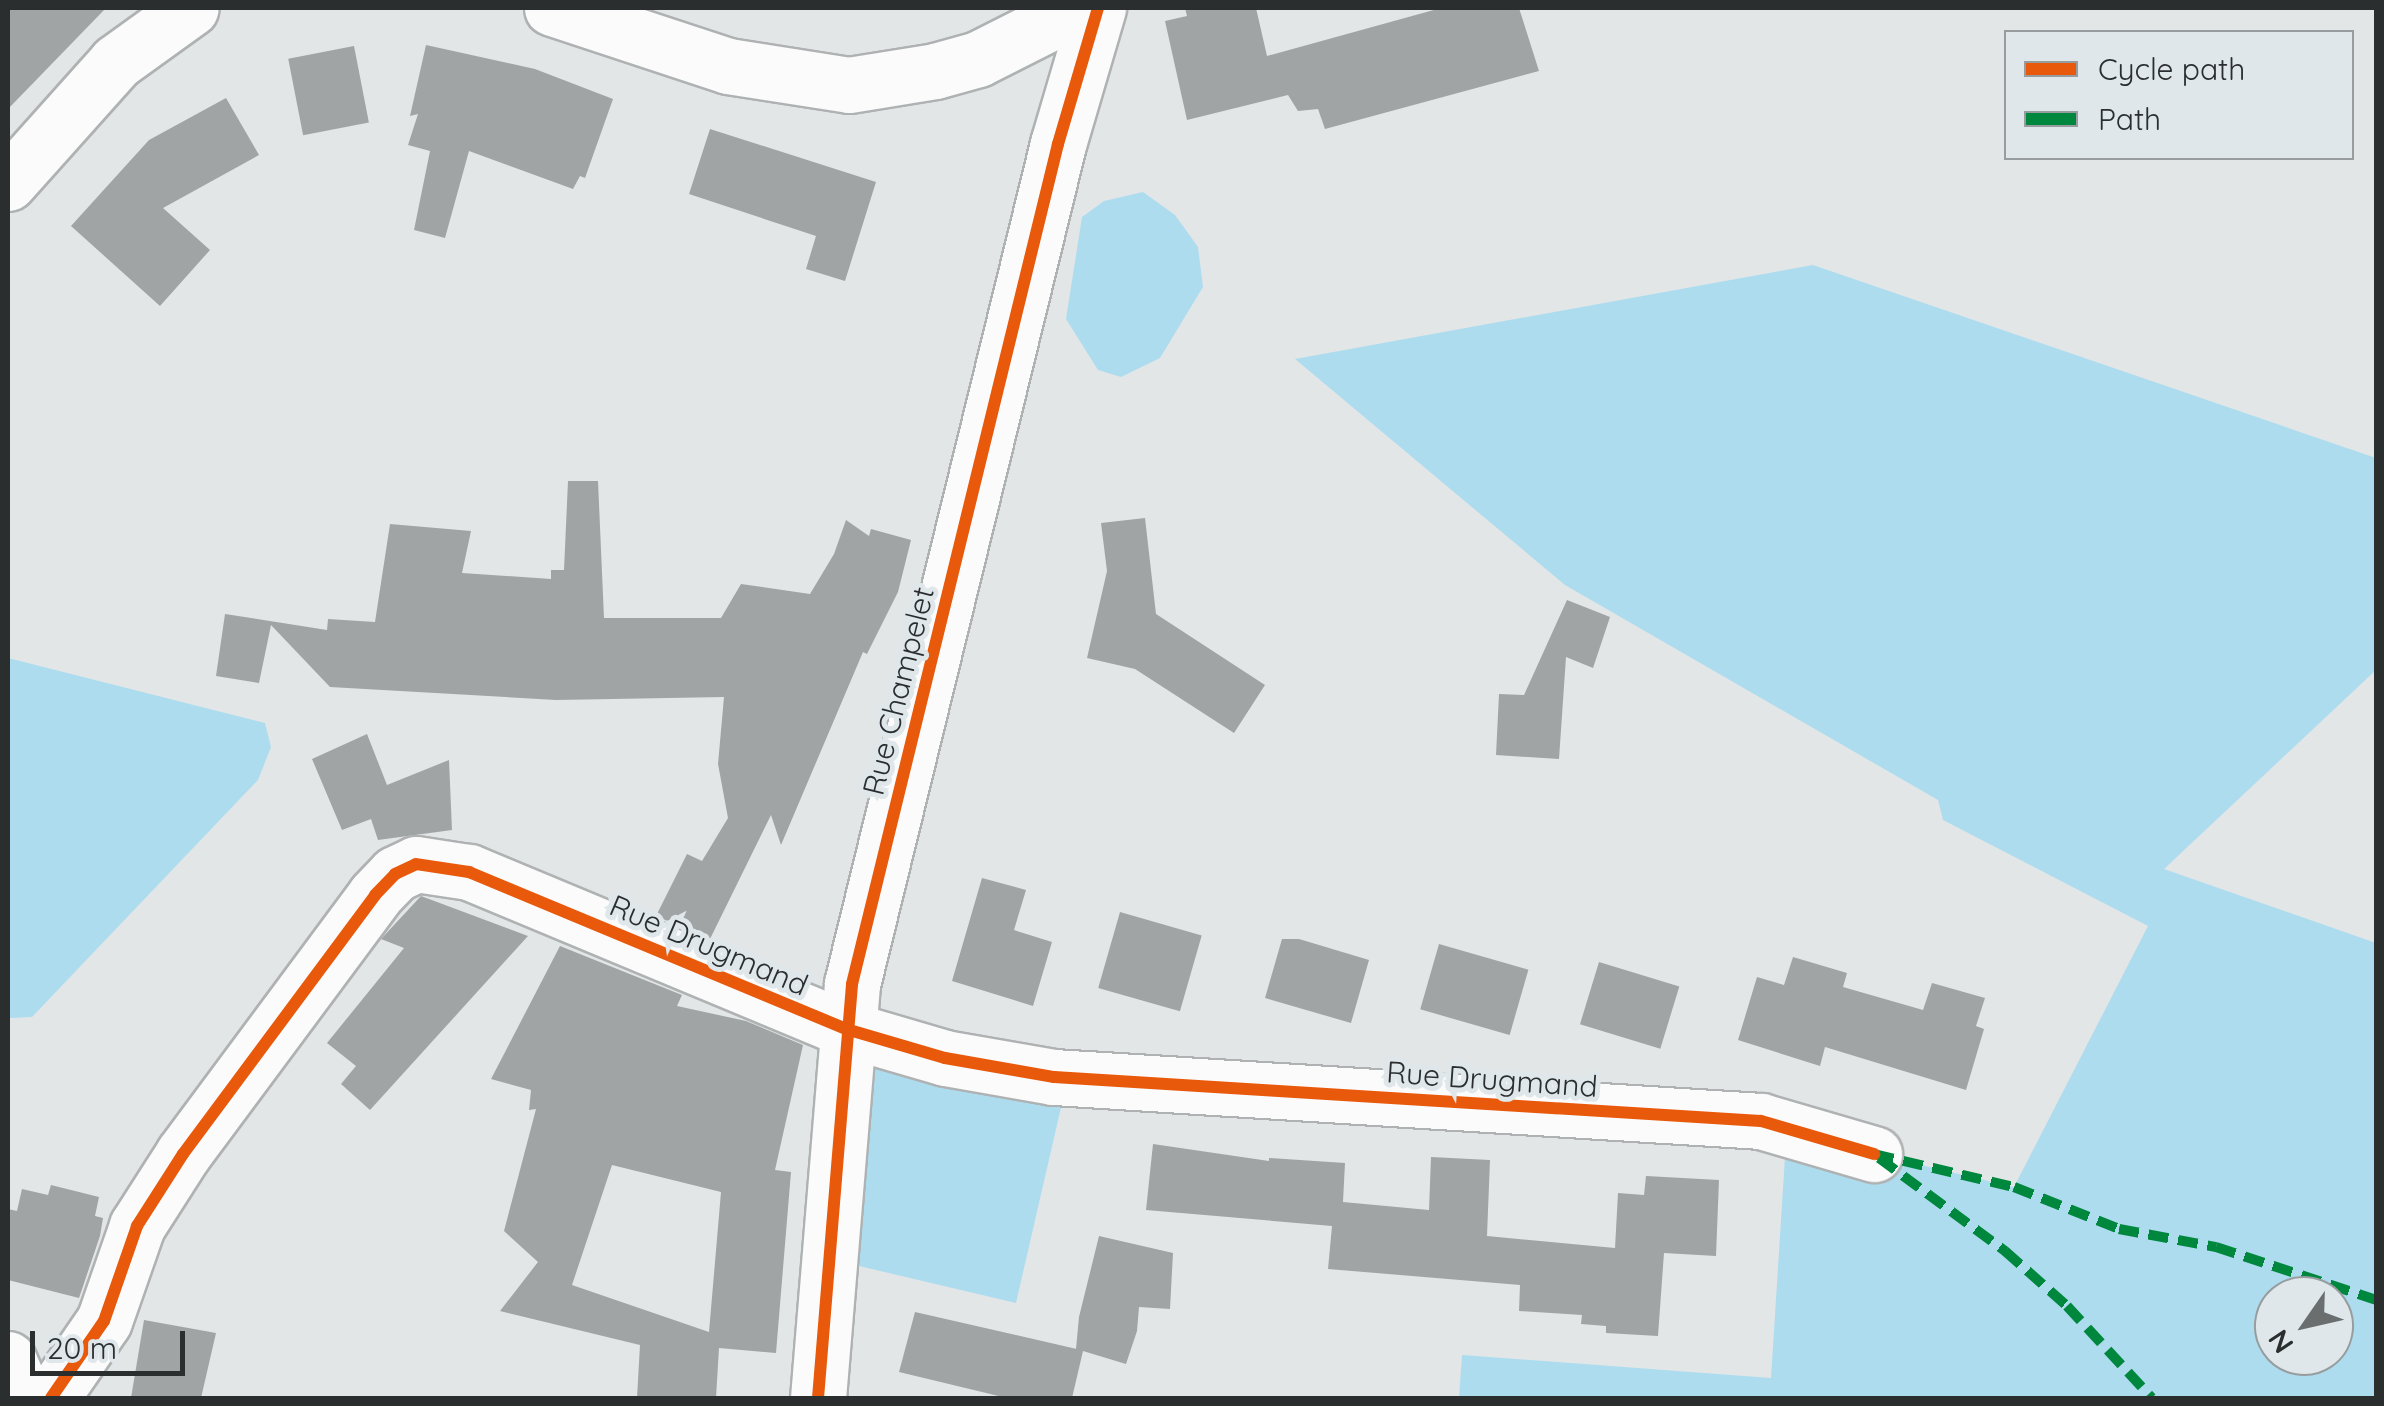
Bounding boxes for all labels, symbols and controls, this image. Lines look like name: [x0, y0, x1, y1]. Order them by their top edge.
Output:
legend: [2004, 30, 2354, 160]
text: Cycle path: [2098, 50, 2245, 88]
text: Path: [2098, 100, 2161, 138]
street label: Rue Champelet: [855, 583, 941, 799]
street label: Rue Drugmand: [605, 887, 813, 1003]
street label: Rue Drugmand: [1385, 1054, 1599, 1104]
north arrow: [2254, 1276, 2354, 1376]
scale bar: [35, 1311, 190, 1373]
text: N: [2260, 1324, 2301, 1360]
text: 20 m: [47, 1329, 117, 1367]

